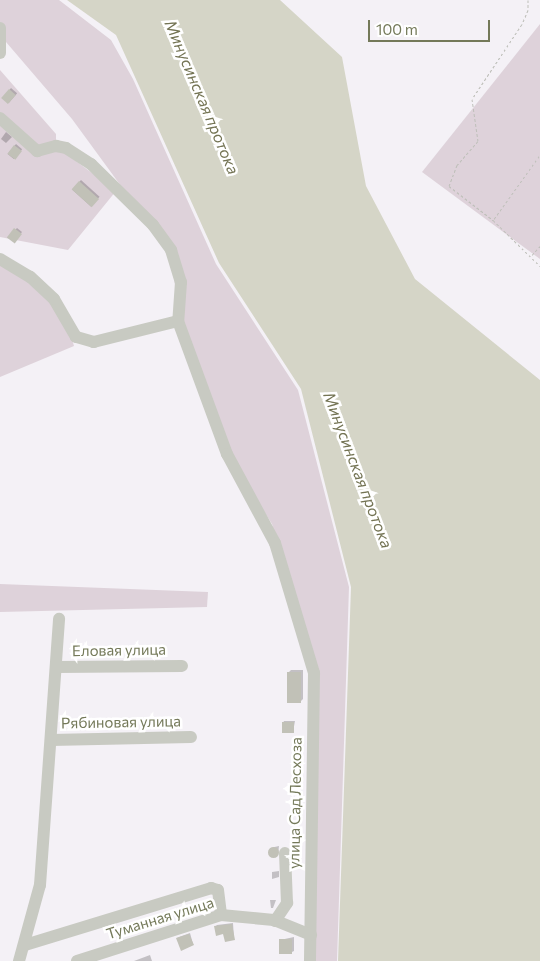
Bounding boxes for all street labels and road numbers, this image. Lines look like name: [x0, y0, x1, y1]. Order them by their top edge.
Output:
street label: Еловая улица: [72, 640, 166, 660]
street label: Рябиновая улица: [61, 712, 181, 732]
street label: улица Сад Лесхоза: [285, 737, 305, 869]
street label: Туманная улица: [104, 893, 216, 943]

